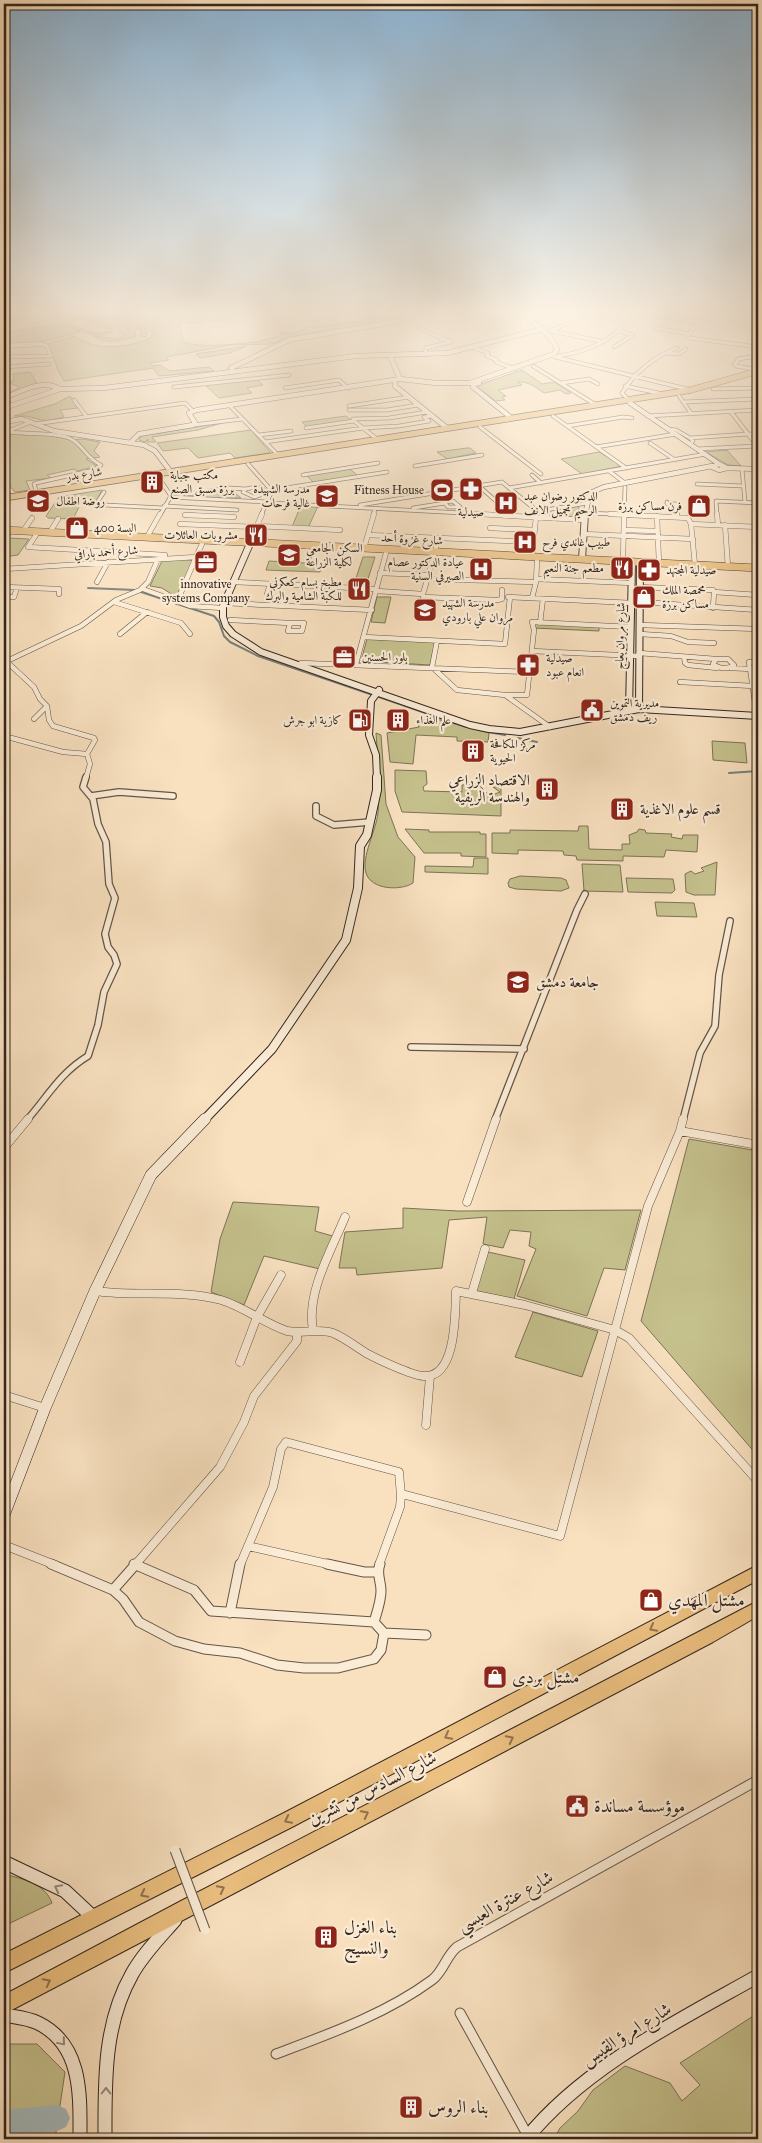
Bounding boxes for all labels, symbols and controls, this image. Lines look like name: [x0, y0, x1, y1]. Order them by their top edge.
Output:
street label: شارع بدر: [64, 464, 104, 488]
place label: مكتب جباية برزة مسبق الصنع: [170, 468, 234, 500]
building icon: مكتب جباية برزة مسبق الصنع: [139, 469, 165, 495]
pharmacy icon: صيدلية: [458, 476, 484, 502]
sports icon: Fitness House: [429, 477, 455, 503]
place label: مدرسة الشهيدة غالية فرحات: [253, 482, 310, 511]
school or university icon: مدرسة الشهيدة غالية فرحات: [314, 483, 340, 509]
place label: Fitness House: [354, 483, 424, 497]
school or university icon: روضة اطفال: [25, 488, 51, 514]
place label: الدكتور رضوان عبد الرحيم تجميل الانف: [524, 489, 598, 522]
hospital icon: الدكتور رضوان عبد الرحيم تجميل الانف: [493, 490, 519, 516]
shop icon: فرن مساكن برزة: [686, 493, 712, 519]
place label: روضة اطفال: [56, 494, 105, 509]
place label: فرن مساكن برزة: [618, 499, 682, 515]
place label: صيدلية: [458, 505, 484, 519]
shop icon: البسة 400: [64, 515, 90, 541]
place label: البسة 400: [94, 521, 137, 535]
restaurant icon: مشروبات العائلات: [243, 522, 269, 548]
place label: مشروبات العائلات: [164, 528, 238, 543]
street label: شارع غزوة أحد: [380, 529, 444, 552]
hospital icon: طبيب غاندي فرح: [512, 529, 538, 555]
place label: طبيب غاندي فرح: [542, 535, 611, 553]
place label: السكن الجامعي لكلية الزراعة: [306, 541, 363, 569]
street label: شارع أحمد بارافي: [73, 542, 139, 565]
school or university icon: السكن الجامعي لكلية الزراعة: [276, 542, 302, 568]
office icon: innovative systems Company: [193, 549, 219, 575]
place label: عيادة الدكتور عصام الصيرفي السنية: [387, 555, 464, 586]
restaurant icon: مطعم جنة النعيم: [609, 555, 635, 581]
hospital icon: عيادة الدكتور عصام الصيرفي السنية: [468, 556, 494, 582]
pharmacy icon: صيدلية المجتهد: [636, 557, 662, 583]
place label: مطعم جنة النعيم: [543, 561, 604, 580]
place label: صيدلية المجتهد: [666, 563, 716, 578]
place label: مطبخ بسام كعكرني للكبة الشامية والبرك: [265, 575, 342, 604]
restaurant icon: مطبخ بسام كعكرني للكبة الشامية والبرك: [346, 576, 372, 602]
place label: innovative systems Company: [162, 577, 250, 605]
place label: محمصة الملك مساكن برزة: [662, 583, 709, 613]
shop icon: محمصة الملك مساكن برزة: [631, 584, 657, 610]
place label: مدرسة الشهيد مروان علي بارودي: [442, 596, 513, 629]
school or university icon: مدرسة الشهيد مروان علي بارودي: [412, 597, 438, 623]
street label: شارع مروان بعاج: [612, 602, 632, 670]
office icon: بلور الحسنين: [331, 644, 357, 670]
place label: بلور الحسنين: [362, 650, 408, 664]
place label: صيدلية انعام عبود: [546, 651, 585, 683]
pharmacy icon: صيدلية انعام عبود: [515, 652, 541, 678]
place label: مديرية التموين ريف دمشق: [610, 696, 659, 725]
public building icon: مديرية التموين ريف دمشق: [579, 697, 605, 723]
fuel station icon: كازية ابو جرش: [347, 707, 373, 733]
building icon: علم الغذاء: [385, 707, 411, 733]
place label: كازية ابو جرش: [283, 713, 342, 728]
place label: علم الغذاء: [416, 713, 451, 732]
place label: مركز المكافحة الحيوية: [490, 737, 536, 766]
building icon: مركز المكافحة الحيوية: [460, 738, 486, 764]
place label: الاقتصاد الزراعي والهندسة الريفية: [449, 771, 530, 806]
building icon: الاقتصاد الزراعي والهندسة الريفية: [534, 776, 560, 802]
building icon: قسم علوم الاغذية: [609, 796, 635, 822]
place label: قسم علوم الاغذية: [640, 800, 721, 824]
school or university icon: جامعة دمشق: [505, 969, 531, 995]
place label: جامعة دمشق: [536, 973, 599, 991]
shop icon: مشتل المهدي: [638, 1587, 664, 1613]
place label: مشتل المهدي: [668, 1589, 745, 1615]
one-way arrow: [650, 1622, 659, 1632]
shop icon: مشتل بردى: [482, 1664, 508, 1690]
place label: مشتل بردى: [512, 1666, 580, 1690]
one-way arrow: [444, 1730, 453, 1740]
one-way arrow: [504, 1735, 513, 1745]
street label: شارع السادس من تشرين: [304, 1746, 442, 1834]
public building icon: موؤسسة مساندة: [564, 1793, 590, 1819]
place label: موؤسسة مساندة: [594, 1795, 685, 1817]
one-way arrow: [360, 1810, 369, 1820]
one-way arrow: [284, 1814, 293, 1824]
street label: شارع عنترة العبسي: [453, 1866, 560, 1942]
one-way arrow: [54, 1884, 63, 1894]
one-way arrow: [216, 1885, 225, 1895]
one-way arrow: [140, 1888, 149, 1898]
place label: بناء الغزل والنسيج: [344, 1916, 397, 1964]
building icon: بناء الغزل والنسيج: [313, 1924, 339, 1950]
one-way arrow: [41, 1978, 50, 1988]
street label: شارع امرؤ القيس: [577, 1998, 677, 2074]
one-way arrow: [56, 2037, 65, 2046]
one-way arrow: [101, 2086, 111, 2094]
building icon: بناء الروس: [398, 2094, 424, 2120]
place label: بناء الروس: [428, 2096, 488, 2118]

